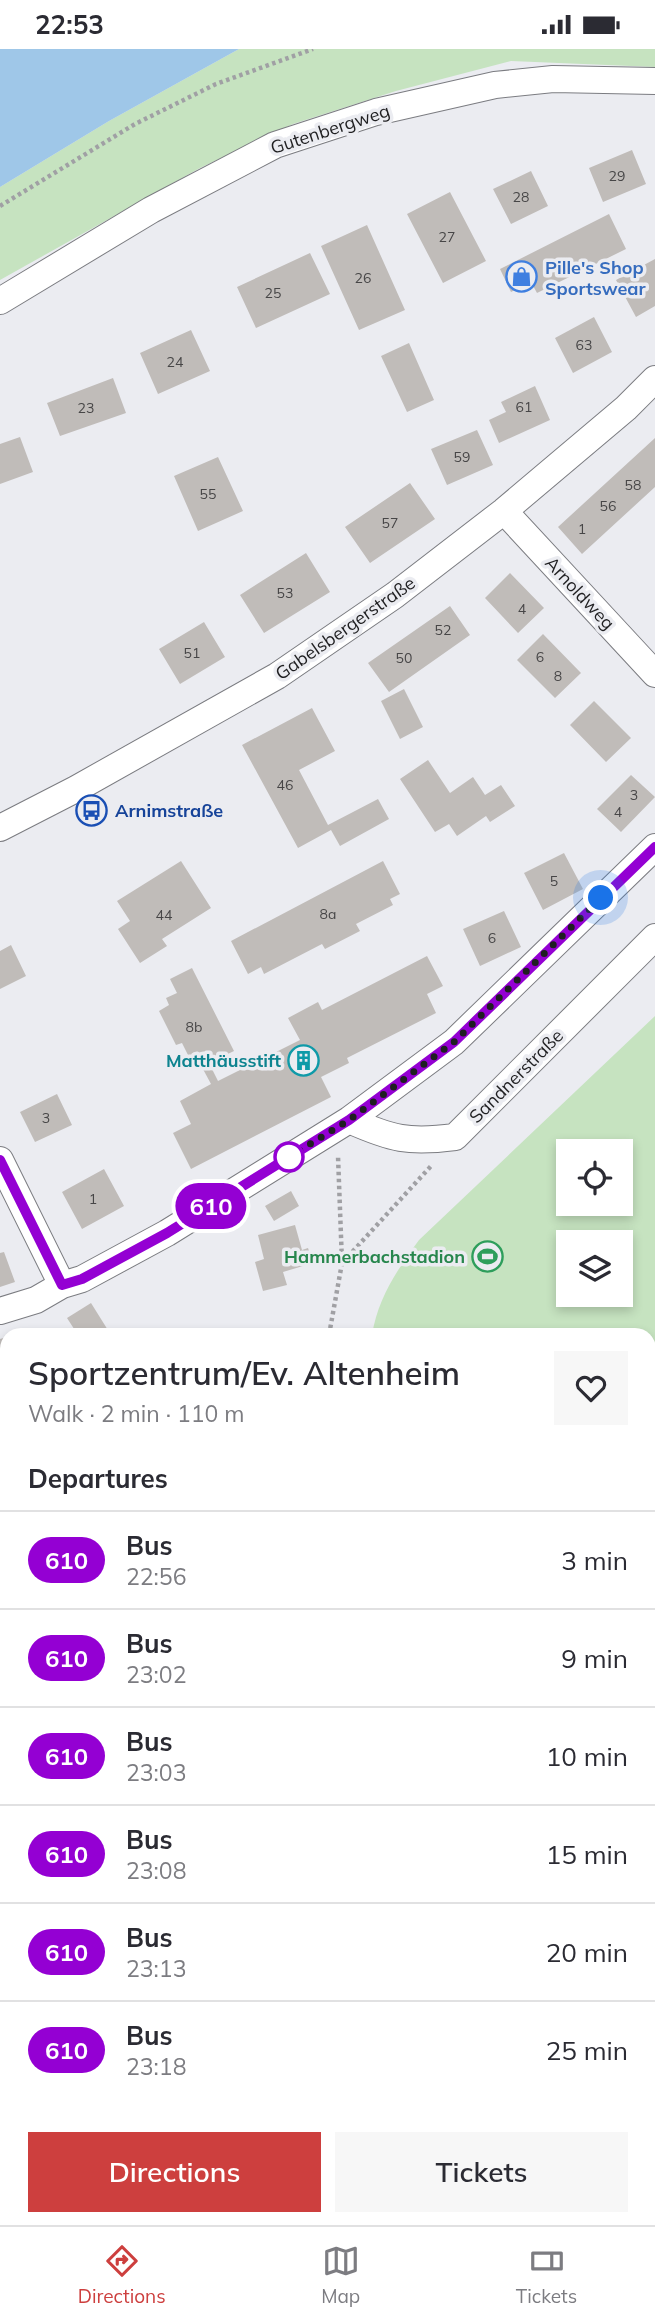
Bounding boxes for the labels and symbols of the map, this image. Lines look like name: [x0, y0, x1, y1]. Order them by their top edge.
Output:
street label: Gutenbergweg: [267, 99, 393, 159]
house number: 29: [609, 167, 625, 185]
house number: 28: [513, 188, 529, 206]
house number: 27: [439, 228, 455, 246]
place label: Pille's Shop Sportswear: [545, 256, 646, 300]
shop icon: Pille's Shop Sportswear: [505, 260, 539, 294]
house number: 26: [355, 269, 371, 287]
house number: 25: [265, 284, 281, 302]
house number: 63: [576, 336, 592, 354]
house number: 24: [167, 353, 184, 371]
house number: 61: [516, 398, 532, 416]
house number: 23: [78, 399, 94, 417]
house number: 59: [454, 448, 470, 466]
house number: 58: [625, 476, 641, 494]
house number: 55: [200, 485, 216, 503]
house number: 56: [600, 497, 616, 515]
house number: 57: [382, 514, 398, 532]
house number: 1: [578, 520, 586, 538]
street label: Arnoldweg: [540, 552, 620, 634]
street label: Gabelsbergerstraße: [271, 571, 419, 685]
house number: 53: [277, 584, 293, 602]
house number: 4: [518, 600, 527, 618]
house number: 52: [435, 621, 451, 639]
house number: 51: [184, 644, 200, 662]
house number: 6: [536, 648, 544, 666]
house number: 50: [396, 649, 412, 667]
house number: 8: [554, 667, 562, 685]
house number: 46: [277, 776, 293, 794]
house number: 3: [630, 786, 638, 804]
bus stop icon: Arnimstraße: [75, 793, 109, 827]
place label: Arnimstraße: [115, 799, 223, 822]
house number: 4: [614, 803, 623, 821]
house number: 5: [550, 872, 558, 890]
your location: [583, 880, 618, 915]
house number: 8a: [320, 905, 336, 923]
house number: 44: [156, 906, 173, 924]
house number: 6: [488, 929, 496, 947]
house number: 8b: [186, 1018, 202, 1036]
street label: Sandnerstraße: [464, 1024, 568, 1128]
building icon: Matthäusstift: [287, 1043, 321, 1077]
place label: Matthäusstift: [166, 1049, 281, 1072]
house number: 3: [42, 1109, 50, 1127]
unlabelled marker: [274, 1142, 304, 1172]
line badge: 610: [171, 1183, 251, 1229]
house number: 1: [89, 1190, 97, 1208]
sports icon: Hammerbachstadion: [471, 1239, 505, 1273]
place label: Hammerbachstadion: [284, 1245, 465, 1268]

